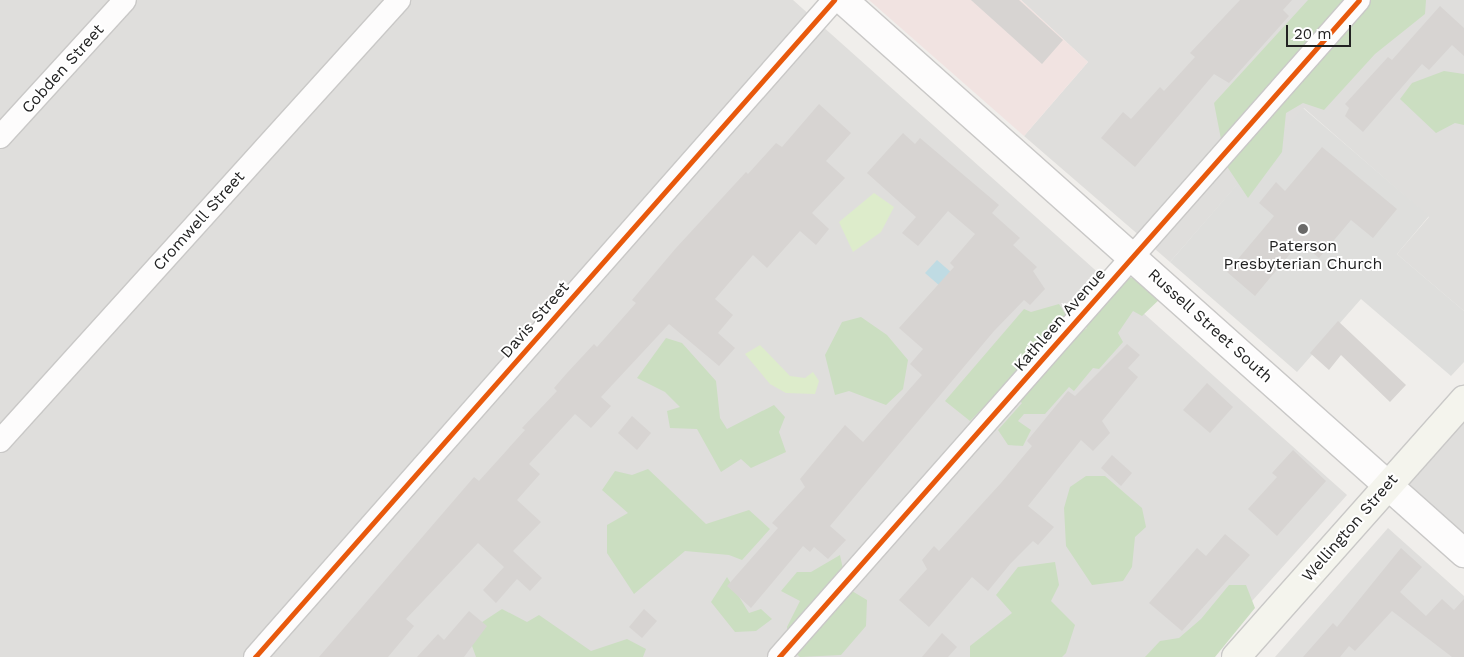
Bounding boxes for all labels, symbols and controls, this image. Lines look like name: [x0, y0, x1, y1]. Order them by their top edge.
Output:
scale bar: [1289, 15, 1354, 47]
street label: Cobden Street: [18, 20, 108, 118]
text: 20 m: [1294, 25, 1332, 43]
street label: Cromwell Street: [149, 167, 249, 275]
marker: Paterson Presbyterian Church: [1297, 223, 1309, 235]
place label: Paterson Presbyterian Church: [1224, 236, 1382, 274]
street label: Kathleen Avenue: [1010, 264, 1110, 376]
street label: Russell Street South: [1144, 265, 1276, 387]
street label: Davis Street: [497, 278, 573, 362]
street label: Wellington Street: [1298, 470, 1402, 586]

